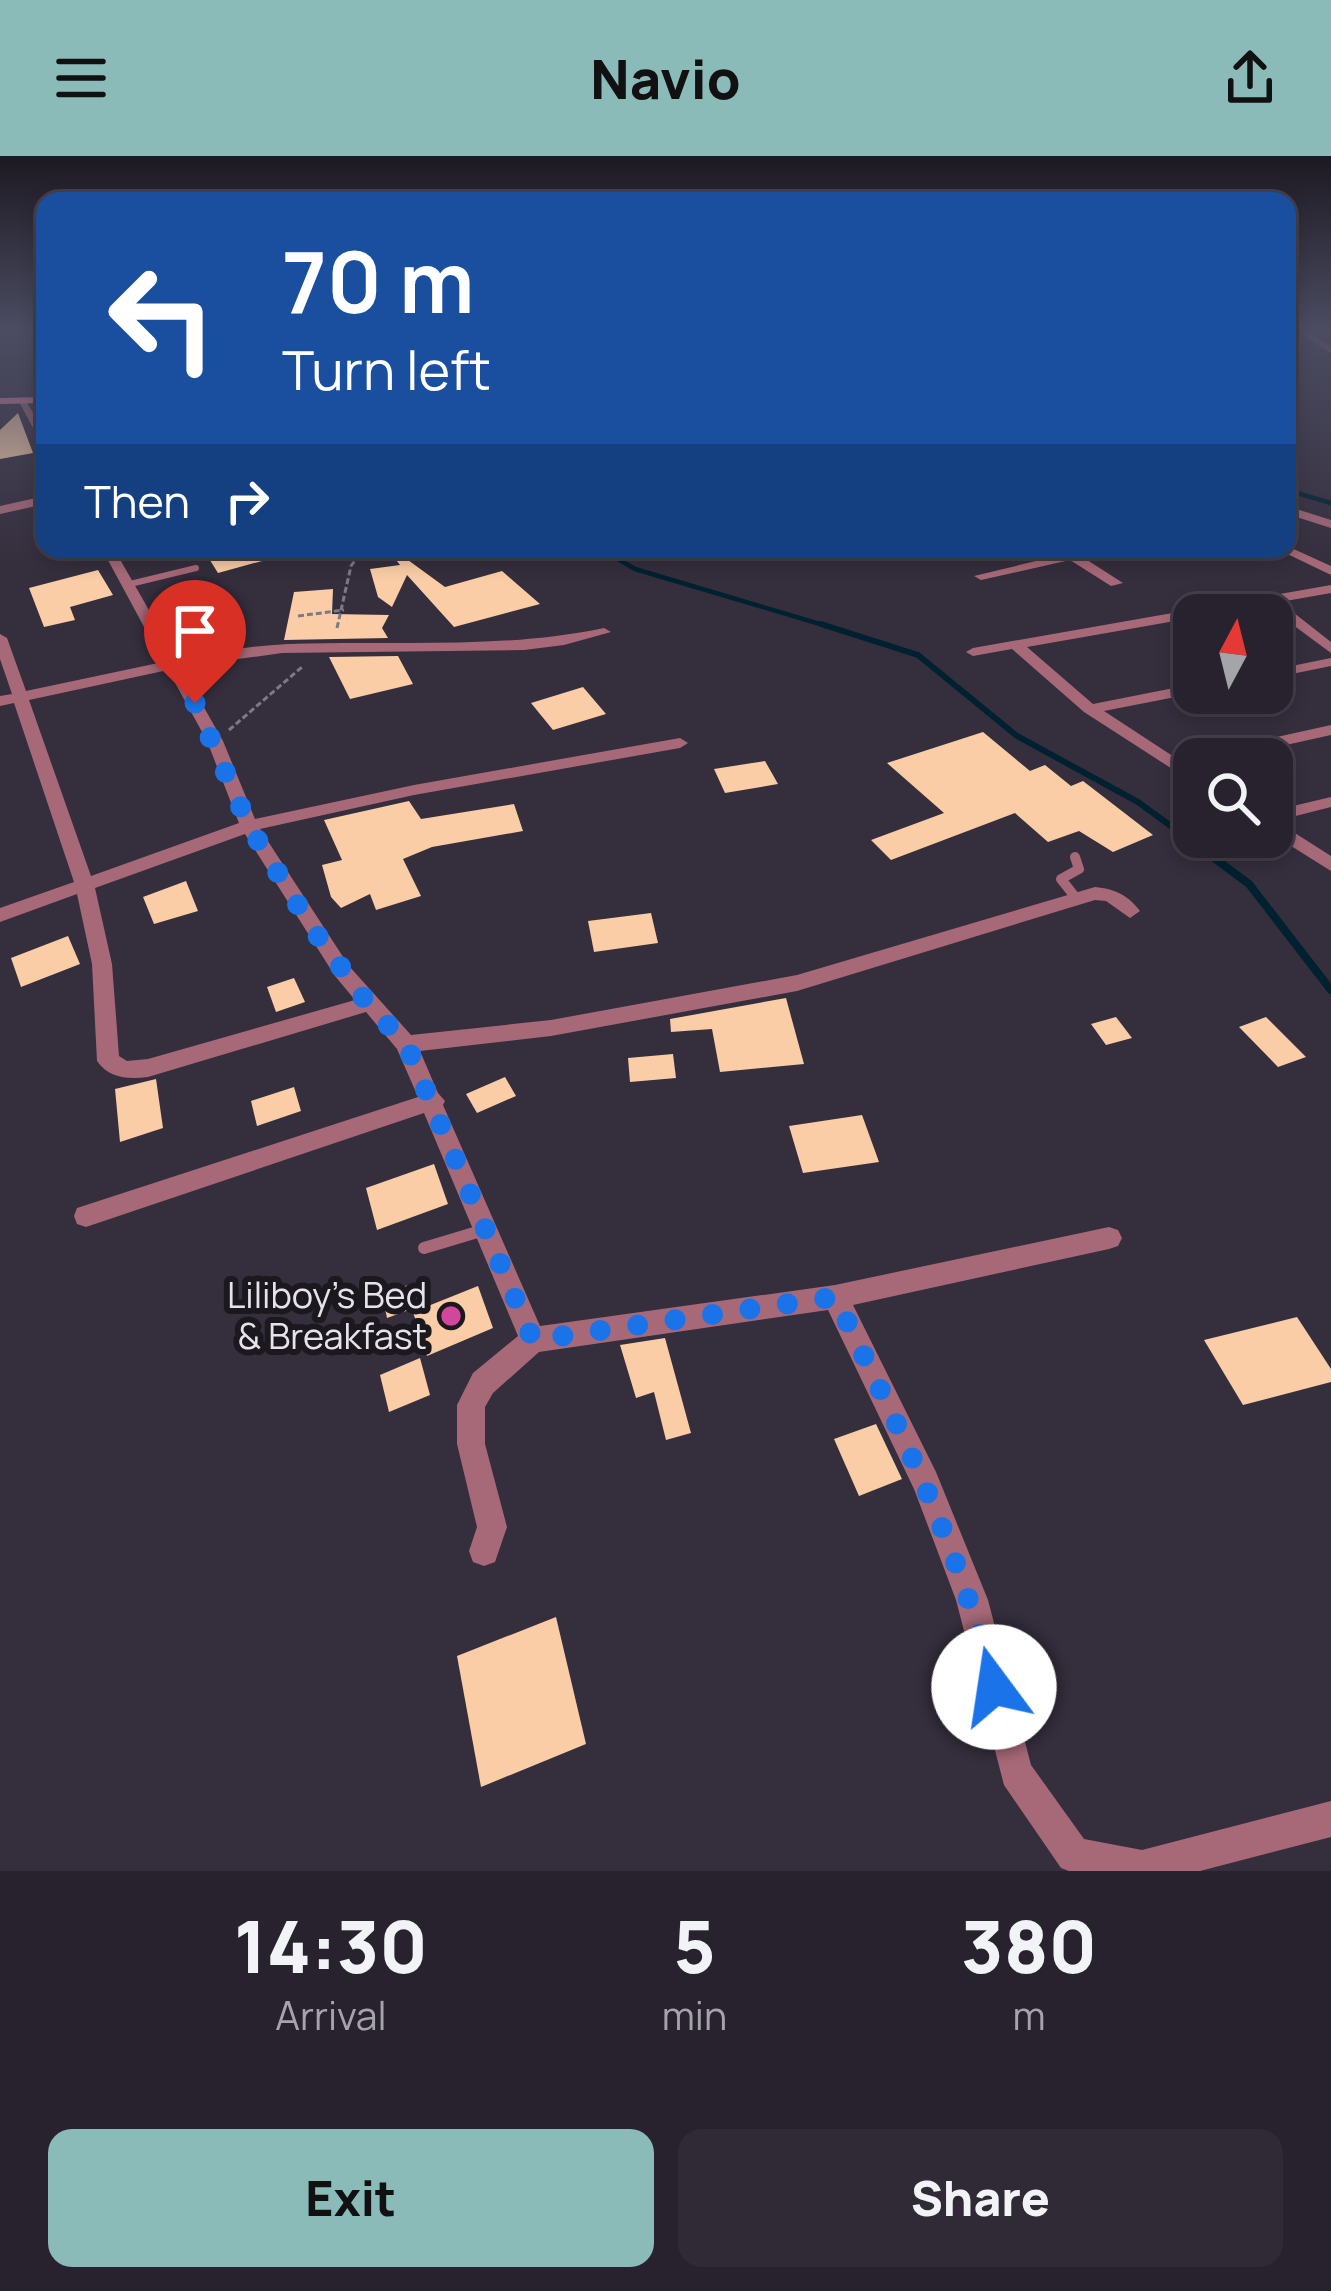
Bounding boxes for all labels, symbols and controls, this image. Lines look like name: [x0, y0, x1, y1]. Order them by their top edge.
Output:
text: Navio: [590, 41, 741, 115]
icon: menu: [48, 45, 114, 111]
icon: share: [1217, 45, 1283, 111]
text: 70 m: [282, 223, 474, 338]
icon: left: [84, 240, 240, 396]
text: Turn left: [282, 332, 491, 406]
icon: right: [214, 468, 280, 534]
text: Then: [84, 470, 190, 532]
pin: [144, 580, 246, 703]
north arrow: [1173, 594, 1293, 714]
map controls: [1173, 594, 1293, 858]
icon: arrive: [162, 598, 228, 664]
button: search: [1173, 738, 1293, 858]
place label: Liliboy’s Bed & Breakfast: [227, 1270, 427, 1360]
marker: Liliboy’s Bed & Breakfast: [438, 1303, 464, 1329]
position arrow: [931, 1624, 1057, 1750]
text: 14:30: [234, 1896, 428, 1995]
text: 5: [673, 1896, 716, 1995]
text: 380: [961, 1896, 1097, 1995]
text: Arrival: [275, 1988, 387, 2042]
text: min: [662, 1988, 727, 2042]
text: m: [1013, 1988, 1046, 2042]
button: Exit: [48, 2129, 654, 2267]
button: Share: [678, 2129, 1283, 2267]

